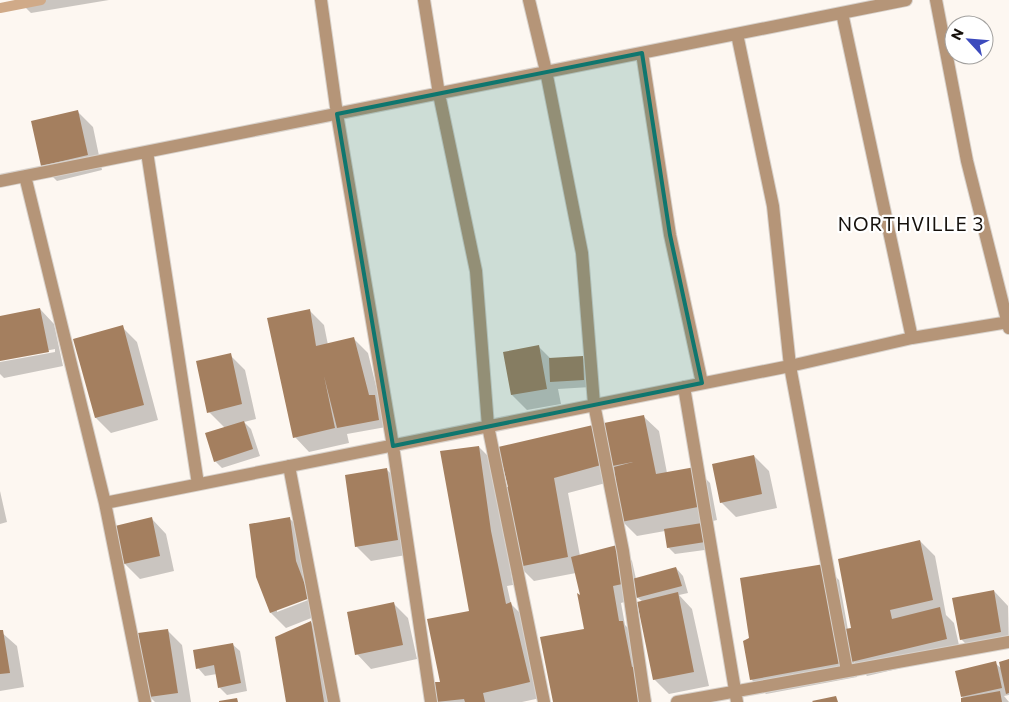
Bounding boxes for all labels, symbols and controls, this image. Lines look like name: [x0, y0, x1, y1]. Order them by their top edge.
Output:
north arrow: [944, 15, 994, 65]
text: N: [947, 26, 967, 43]
district label: NORTHVILLE 3: [838, 212, 984, 235]

